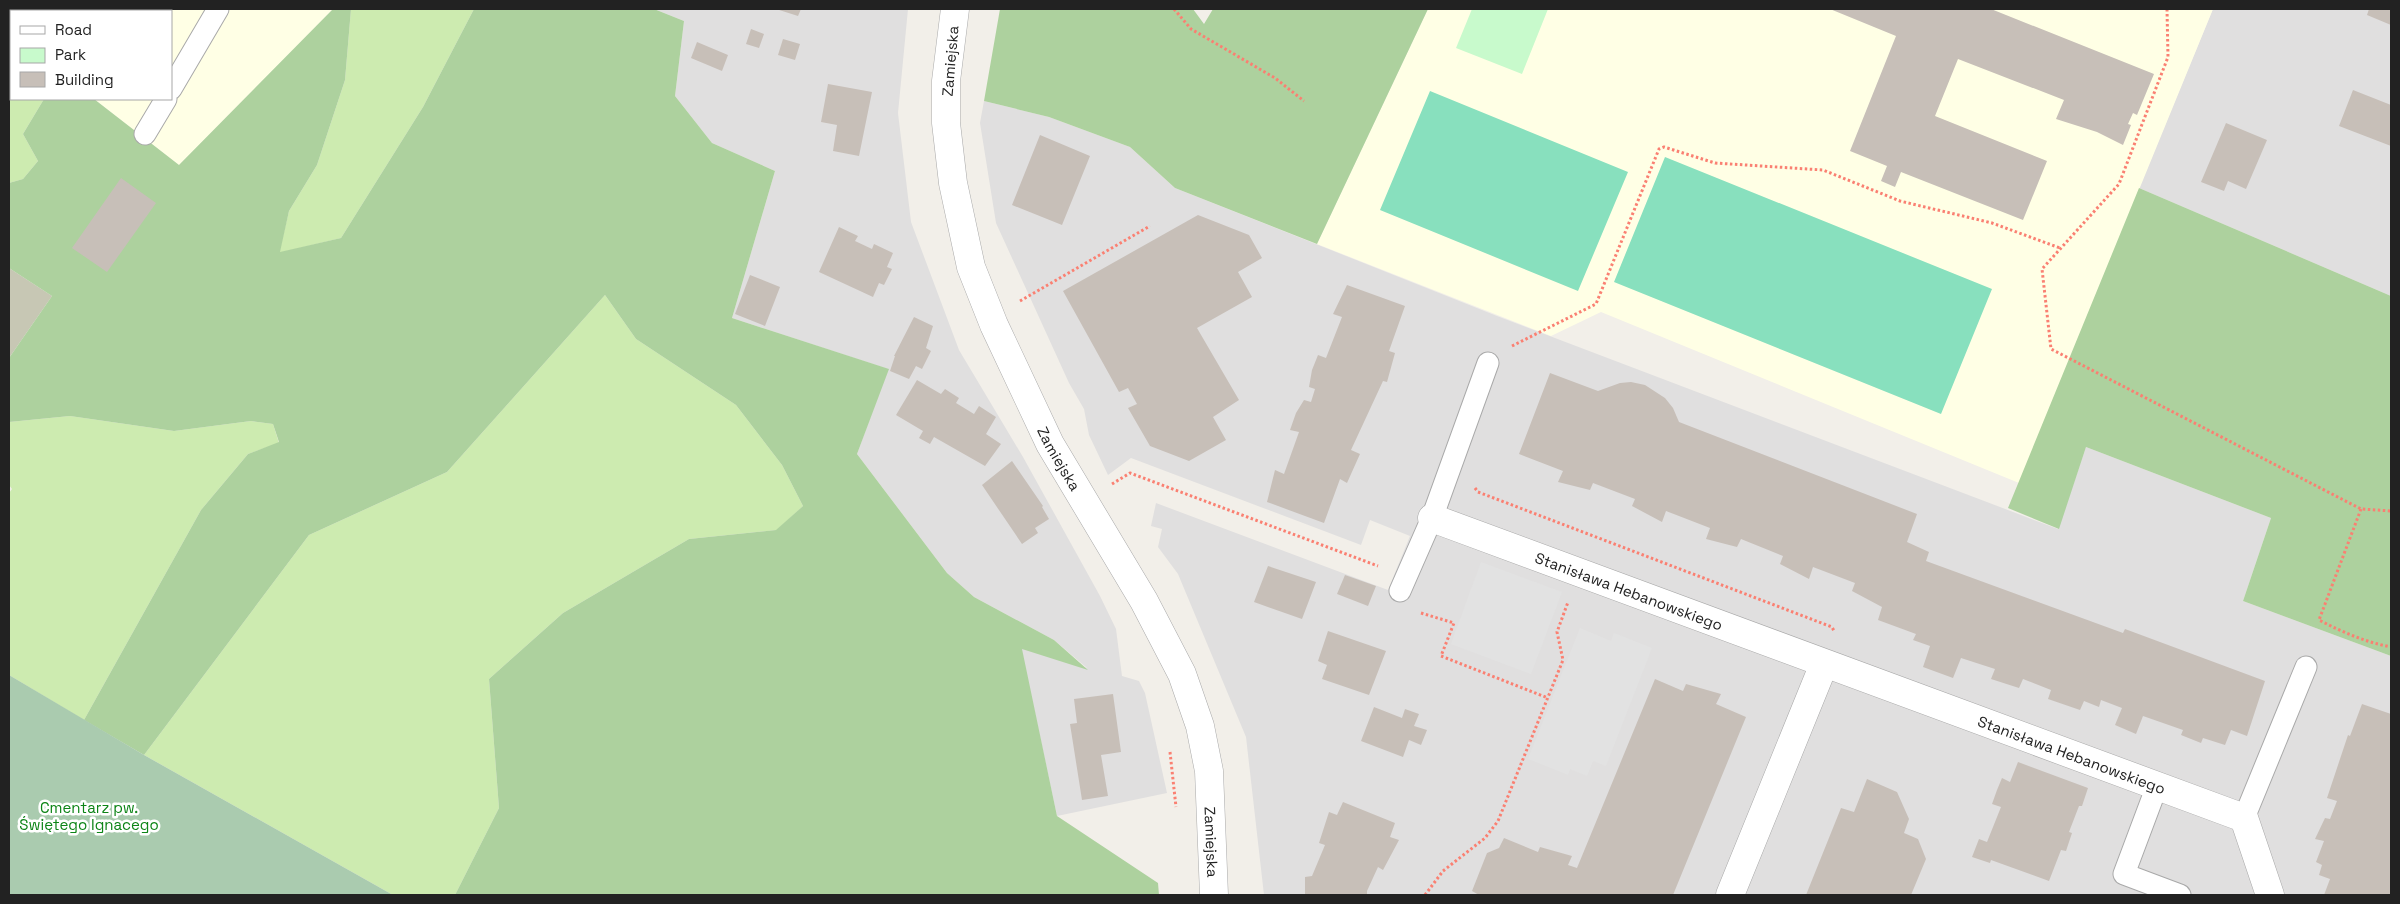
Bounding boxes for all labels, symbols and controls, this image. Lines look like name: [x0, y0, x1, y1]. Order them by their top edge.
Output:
legend: [10, 10, 172, 100]
text: Road: [55, 20, 92, 39]
street label: Zamiejska: [937, 25, 963, 97]
text: Park: [55, 45, 86, 64]
text: Building: [55, 70, 114, 89]
street label: Zamiejska: [1034, 423, 1085, 494]
street label: Stanisława Hebanowskiego: [1532, 547, 1725, 634]
street label: Stanisława Hebanowskiego: [1975, 711, 2168, 798]
park label: Cmentarz pw. Świętego Ignacego: [19, 798, 159, 834]
street label: Zamiejska: [1201, 806, 1223, 878]

